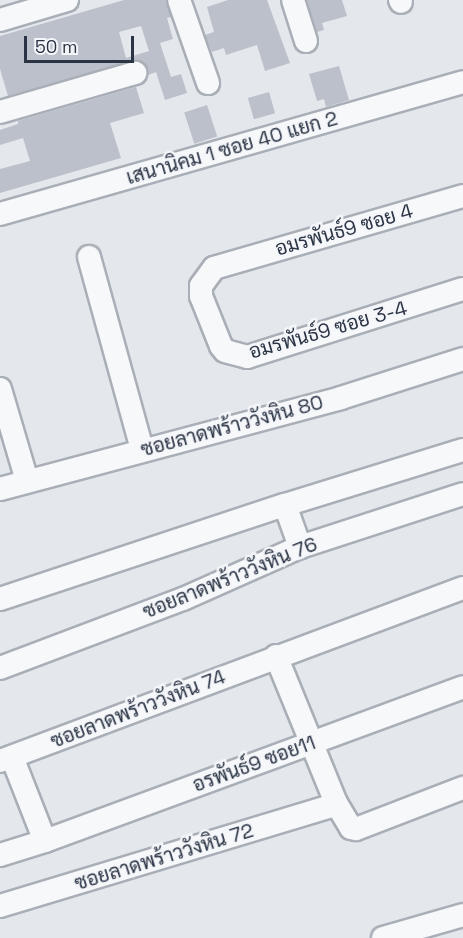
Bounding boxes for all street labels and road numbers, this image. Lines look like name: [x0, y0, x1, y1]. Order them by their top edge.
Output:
street label: เสนานิคม 1 ซอย 40 แยก 2: [124, 106, 340, 190]
street label: อมรพันธ์9 ซอย 4: [272, 199, 416, 261]
street label: อมรพันธ์9 ซอย 3-4: [246, 296, 410, 364]
street label: ซอยลาดพร้าววังหิน 80: [138, 390, 326, 462]
street label: ซอยลาดพร้าววังหิน 76: [139, 532, 321, 624]
street label: ซอยลาดพร้าววังหิน 74: [47, 665, 229, 753]
street label: อรพันธ์9 ซอย11: [189, 731, 319, 797]
street label: ซอยลาดพร้าววังหิน 72: [72, 818, 256, 896]

